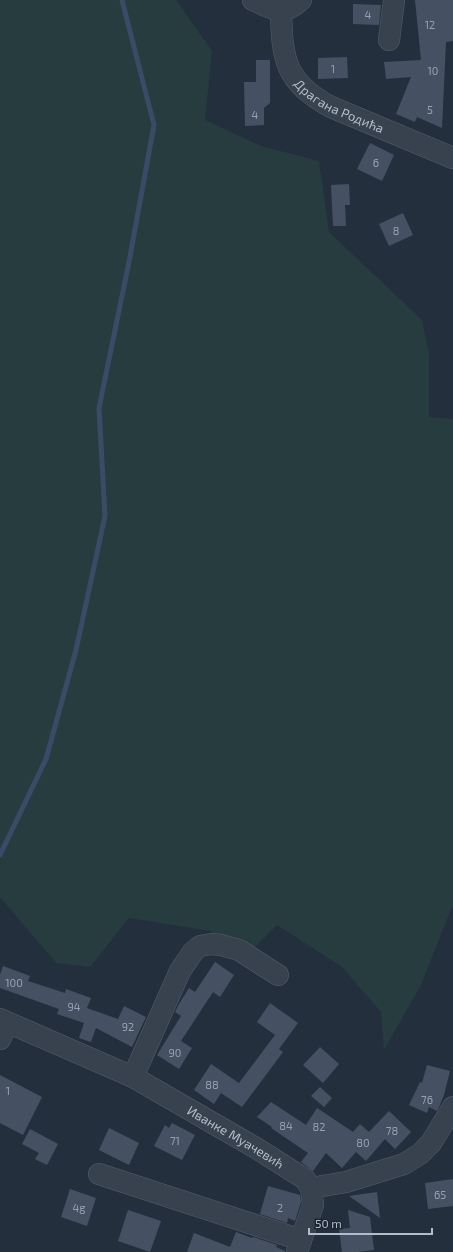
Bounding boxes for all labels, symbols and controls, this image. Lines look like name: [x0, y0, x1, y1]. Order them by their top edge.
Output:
house number: 4: [365, 8, 372, 21]
house number: 12: [425, 18, 435, 31]
house number: 1: [331, 62, 335, 75]
house number: 10: [427, 64, 439, 77]
street label: Драгана Родића: [291, 76, 386, 136]
house number: 5: [427, 103, 433, 116]
house number: 4: [252, 108, 259, 121]
house number: 6: [373, 156, 379, 169]
house number: 8: [393, 224, 399, 237]
house number: 100: [5, 976, 23, 989]
house number: 94: [67, 1000, 81, 1013]
house number: 92: [122, 1020, 134, 1033]
house number: 90: [169, 1046, 181, 1059]
house number: 88: [205, 1078, 219, 1091]
house number: 1: [6, 1084, 10, 1097]
house number: 76: [421, 1093, 433, 1106]
street label: Иванке Муачевић: [184, 1102, 287, 1172]
house number: 84: [279, 1119, 293, 1132]
house number: 82: [313, 1120, 325, 1133]
house number: 78: [386, 1124, 398, 1137]
house number: 71: [170, 1134, 180, 1147]
house number: 80: [356, 1136, 370, 1149]
house number: 65: [434, 1188, 446, 1201]
house number: 4g: [73, 1201, 85, 1214]
house number: 2: [277, 1201, 283, 1214]
scale bar: [309, 1210, 432, 1236]
text: 50 m: [315, 1216, 342, 1230]

